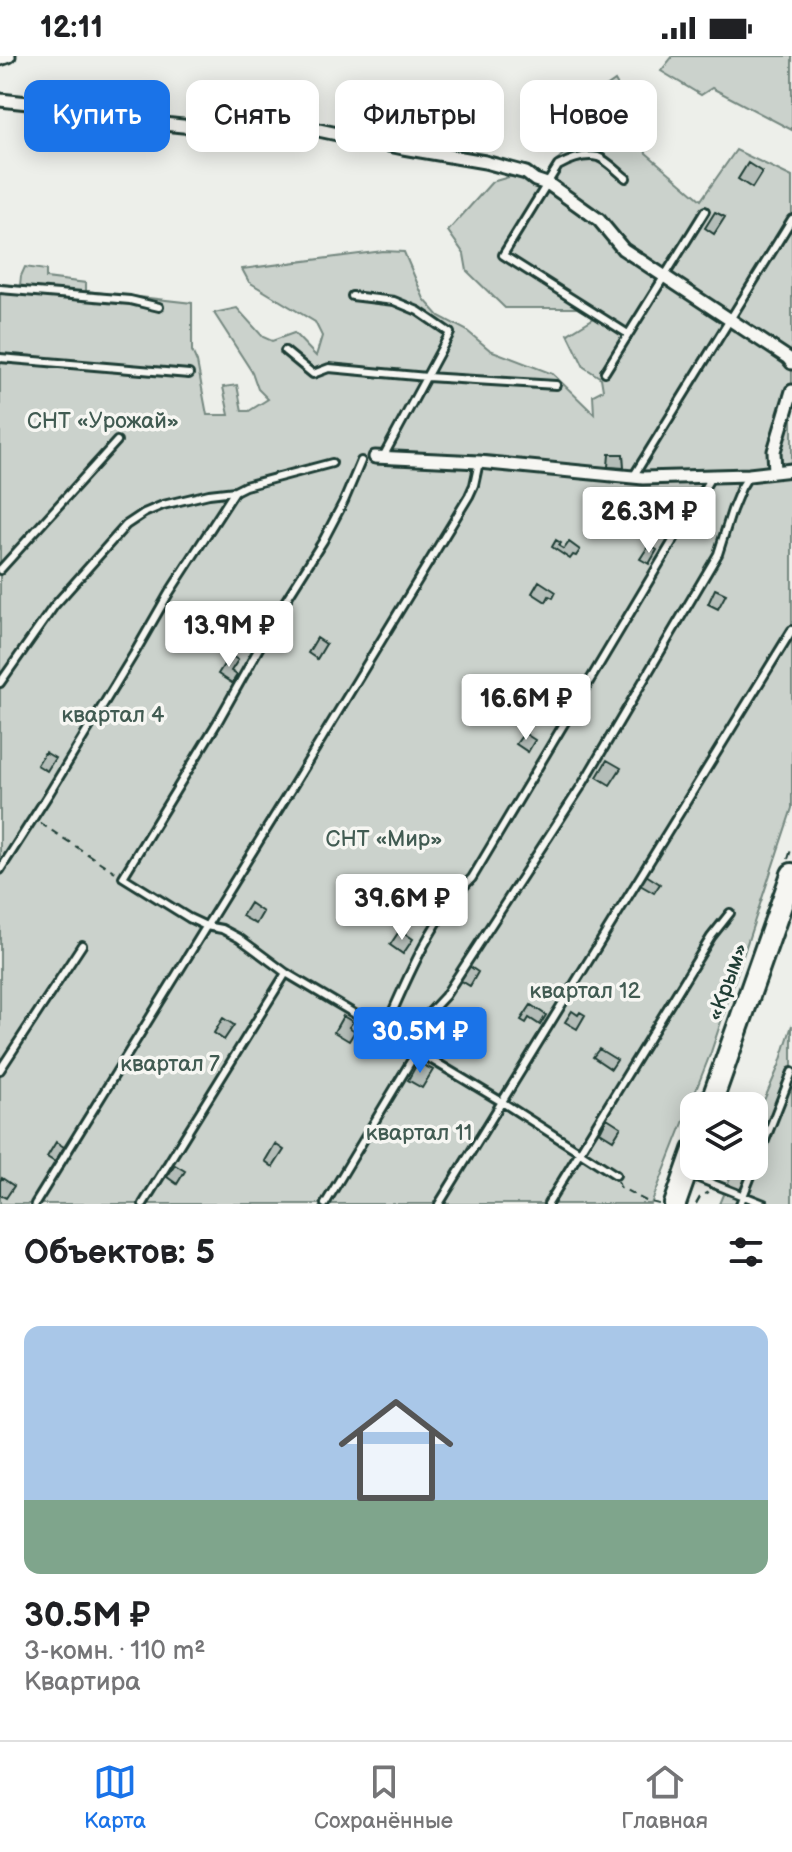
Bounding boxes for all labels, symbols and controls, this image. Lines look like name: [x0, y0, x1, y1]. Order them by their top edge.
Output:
text: 12:11: [40, 10, 103, 46]
chip: Купить: [24, 80, 170, 152]
chip: Снять: [186, 80, 319, 152]
chip: Фильтры: [335, 80, 504, 152]
chip: Новое: [520, 80, 657, 152]
park label: СНТ «Урожай»: [27, 408, 179, 435]
pin: 26.3M ₽: [575, 487, 723, 555]
text: 26.3M ₽: [601, 497, 697, 528]
pin: 13.9M ₽: [155, 601, 303, 669]
text: 13.9M ₽: [183, 611, 275, 642]
pin: 16.6M ₽: [452, 674, 600, 742]
text: 16.6M ₽: [480, 684, 572, 715]
park label: квартал 4: [62, 702, 165, 729]
park label: СНТ «Мир»: [326, 826, 442, 853]
pin: 39.6M ₽: [328, 874, 476, 942]
text: 39.6M ₽: [354, 884, 450, 915]
street label: «Крым»: [701, 939, 755, 1025]
park label: квартал 12: [530, 978, 640, 1005]
pin: 30.5M ₽: [346, 1007, 494, 1075]
text: 30.5M ₽: [372, 1017, 468, 1048]
park label: квартал 7: [120, 1051, 220, 1078]
map controls: [680, 1092, 768, 1180]
button: layers: [680, 1092, 768, 1180]
park label: квартал 11: [366, 1120, 472, 1147]
icon: filters: [724, 1230, 768, 1274]
text: Объектов: 5: [24, 1232, 215, 1273]
icon: home: [324, 1378, 468, 1522]
text: 30.5M ₽: [24, 1595, 150, 1636]
text: 3-комн. · 110 m²: [24, 1636, 206, 1667]
text: Квартира: [24, 1667, 141, 1698]
tab: Карта: [84, 1760, 146, 1835]
tab: Сохранённые: [314, 1760, 453, 1835]
tab: Главная: [621, 1760, 708, 1835]

